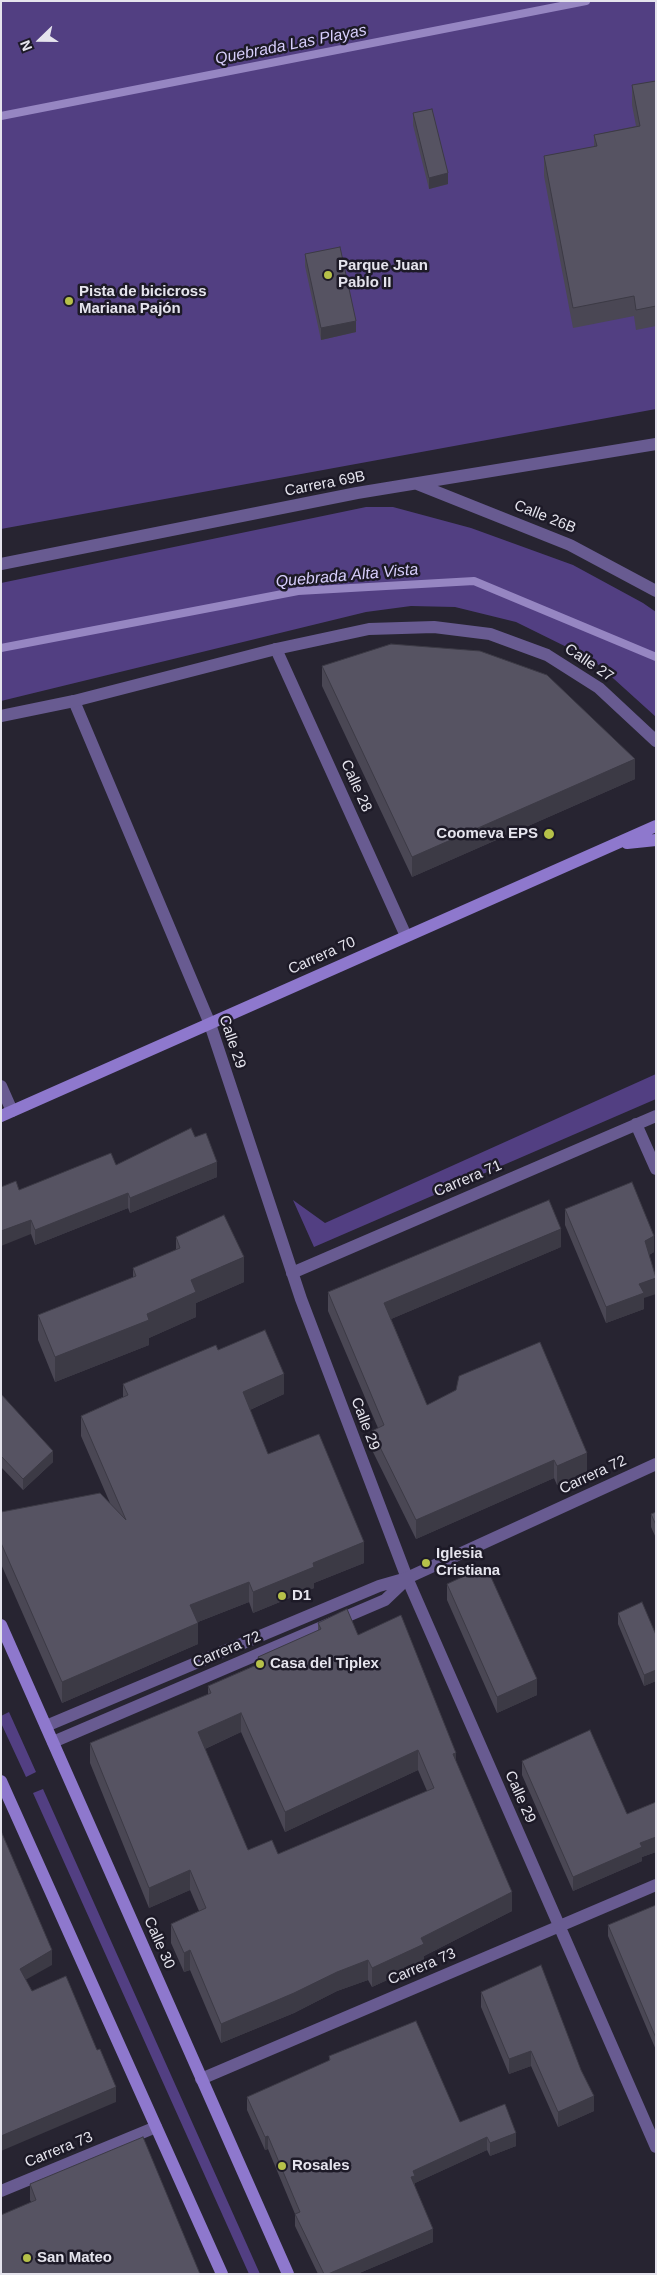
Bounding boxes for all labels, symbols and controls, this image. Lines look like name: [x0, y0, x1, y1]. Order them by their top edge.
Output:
north arrow: [15, 15, 65, 65]
water label: Quebrada Las Playas: [214, 21, 368, 69]
text: N: [17, 38, 35, 53]
place label: Parque Juan Pablo II: [338, 257, 428, 292]
marker: Parque Juan Pablo II: [322, 269, 334, 281]
place label: Pista de bicicross Mariana Pajón: [79, 283, 207, 318]
marker: Pista de bicicross Mariana Pajón: [63, 295, 75, 307]
street label: Carrera 69B: [283, 467, 367, 501]
street label: Calle 26B: [511, 496, 579, 538]
water label: Quebrada Alta Vista: [275, 560, 419, 592]
street label: Calle 27: [561, 640, 617, 686]
street label: Calle 28: [337, 757, 375, 815]
place label: Coomeva EPS: [436, 825, 538, 843]
marker: Coomeva EPS: [542, 827, 556, 841]
street label: Carrera 70: [286, 933, 358, 979]
street label: Calle 29: [215, 1013, 249, 1071]
street label: Carrera 71: [431, 1157, 505, 1201]
street label: Calle 29: [347, 1395, 383, 1453]
street label: Carrera 72: [557, 1452, 629, 1498]
place label: Iglesia Cristiana: [436, 1545, 500, 1580]
marker: Iglesia Cristiana: [420, 1557, 432, 1569]
place label: D1: [292, 1587, 311, 1605]
marker: D1: [276, 1590, 288, 1602]
street label: Carrera 72: [190, 1628, 264, 1672]
place label: Casa del Tiplex: [270, 1655, 379, 1673]
marker: Casa del Tiplex: [254, 1658, 266, 1670]
street label: Calle 29: [501, 1768, 539, 1826]
street label: Calle 30: [140, 1914, 178, 1972]
street label: Carrera 73: [385, 1945, 459, 1989]
street label: Carrera 73: [22, 2128, 96, 2172]
place label: Rosales: [292, 2157, 350, 2175]
marker: Rosales: [276, 2160, 288, 2172]
place label: San Mateo: [37, 2249, 112, 2267]
marker: San Mateo: [21, 2252, 33, 2264]

